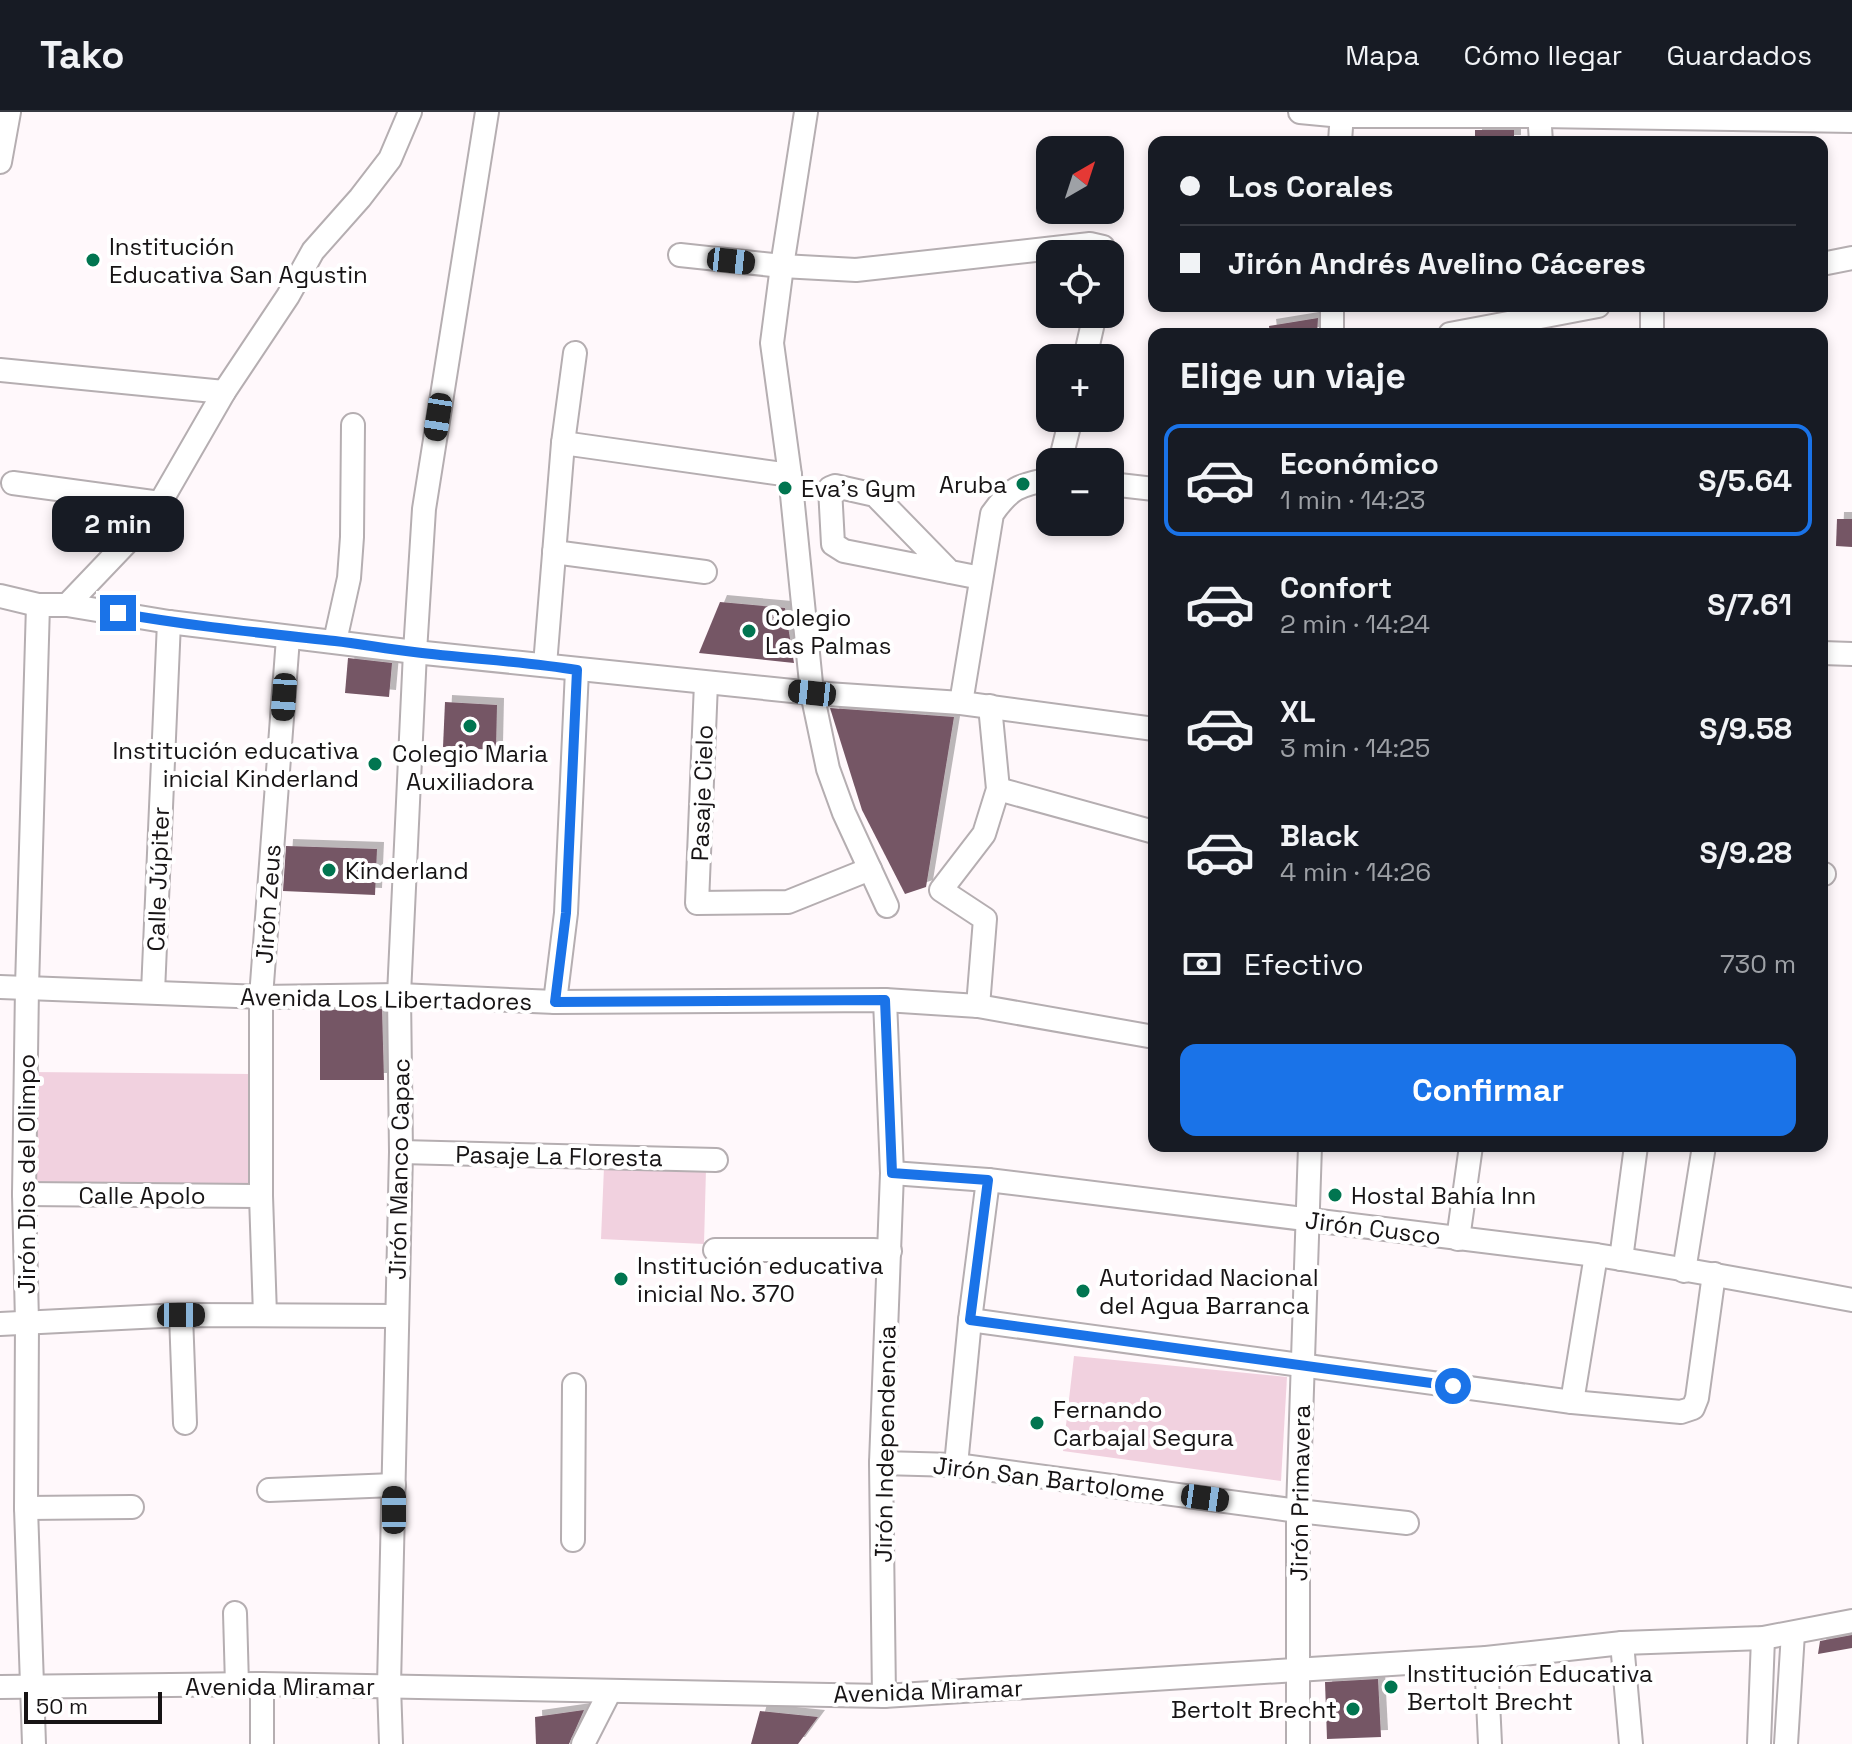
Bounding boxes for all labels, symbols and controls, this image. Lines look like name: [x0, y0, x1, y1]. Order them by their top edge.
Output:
text: Tako: [40, 31, 125, 79]
text: Mapa: [1345, 37, 1420, 73]
text: Cómo llegar: [1464, 37, 1622, 73]
text: Guardados: [1666, 37, 1812, 73]
north arrow: [1036, 136, 1124, 224]
map controls: [1036, 136, 1124, 536]
text: Los Corales: [1228, 167, 1394, 206]
place label: Institución Educativa San Agustin: [109, 231, 368, 290]
button: locate: [1036, 240, 1124, 328]
text: Jirón Andrés Avelino Cáceres: [1228, 244, 1646, 283]
car: [706, 247, 756, 275]
marker: Institución Educativa San Agustin: [84, 251, 102, 269]
button: +: [1036, 344, 1124, 432]
text: Elige un viaje: [1180, 353, 1406, 399]
car: [422, 391, 454, 443]
icon: car: [1184, 444, 1256, 516]
text: Económico: [1280, 444, 1439, 483]
button: −: [1036, 448, 1124, 536]
text: S/5.64: [1698, 461, 1792, 500]
place label: Aruba: [939, 469, 1007, 500]
place label: Eva's Gym: [801, 473, 916, 504]
marker: Aruba: [1014, 475, 1032, 493]
marker: Eva's Gym: [776, 479, 794, 497]
text: 1 min · 14:23: [1280, 483, 1425, 517]
callout: 2 min: [52, 497, 184, 553]
text: 2 min: [84, 507, 152, 541]
icon: car: [1184, 568, 1256, 640]
text: Confort: [1280, 568, 1392, 607]
text: S/7.61: [1707, 585, 1792, 624]
route end: [100, 595, 136, 631]
place label: Colegio Las Palmas: [765, 602, 891, 661]
text: 2 min · 14:24: [1280, 607, 1430, 641]
marker: Colegio Las Palmas: [740, 622, 758, 640]
car: [270, 672, 298, 722]
car: [787, 679, 837, 707]
icon: car: [1184, 692, 1256, 764]
text: XL: [1280, 692, 1316, 731]
text: S/9.58: [1699, 709, 1792, 748]
marker: Colegio Maria Auxiliadora: [461, 717, 479, 735]
street label: Pasaje Cielo: [684, 724, 720, 862]
text: 3 min · 14:25: [1280, 731, 1430, 765]
place label: Institución educativa inicial Kinderland: [112, 735, 359, 794]
place label: Colegio Maria Auxiliadora: [392, 738, 548, 797]
marker: Institución educativa inicial Kinderland: [366, 755, 384, 773]
street label: Calle Júpiter: [140, 806, 176, 952]
icon: car: [1184, 816, 1256, 888]
text: Black: [1280, 816, 1359, 855]
text: S/9.28: [1699, 833, 1792, 872]
street label: Jirón Zeus: [248, 843, 288, 965]
place label: Kinderland: [345, 855, 469, 886]
text: 4 min · 14:26: [1280, 855, 1431, 889]
marker: Kinderland: [320, 861, 338, 879]
icon: cash: [1180, 942, 1224, 986]
text: Efectivo: [1244, 945, 1364, 984]
text: 730 m: [1720, 947, 1796, 981]
street label: Avenida Los Libertadores: [240, 981, 532, 1017]
button: Confirmar: [1180, 1044, 1796, 1136]
street label: Jirón Dios del Olimpo: [11, 1054, 42, 1294]
street label: Jirón Manco Capac: [382, 1058, 416, 1280]
street label: Pasaje La Floresta: [455, 1139, 663, 1173]
street label: Calle Apolo: [78, 1180, 206, 1211]
place label: Hostal Bahía Inn: [1351, 1180, 1536, 1211]
marker: Hostal Bahía Inn: [1326, 1186, 1344, 1204]
street label: Jirón Cusco: [1303, 1204, 1443, 1252]
place label: Institución educativa inicial No. 370: [637, 1250, 884, 1309]
place label: Autoridad Nacional del Agua Barranca: [1099, 1262, 1319, 1321]
marker: Institución educativa inicial No. 370: [612, 1270, 630, 1288]
marker: Autoridad Nacional del Agua Barranca: [1074, 1282, 1092, 1300]
car: [157, 1303, 205, 1327]
street label: Jirón Independencia: [867, 1325, 903, 1563]
route start: [1435, 1368, 1471, 1404]
place label: Fernando Carbajal Segura: [1053, 1394, 1234, 1453]
street label: Jirón Primavera: [1283, 1404, 1317, 1582]
marker: Fernando Carbajal Segura: [1028, 1414, 1046, 1432]
street label: Jirón San Bartolome: [931, 1449, 1167, 1509]
car: [1180, 1483, 1230, 1513]
car: [382, 1486, 406, 1534]
place label: Institución Educativa Bertolt Brecht: [1407, 1658, 1653, 1717]
street label: Avenida Miramar: [185, 1671, 375, 1702]
street label: Avenida Miramar: [833, 1672, 1023, 1710]
marker: Institución Educativa Bertolt Brecht: [1382, 1678, 1400, 1696]
scale bar: [24, 1688, 162, 1724]
text: 50 m: [36, 1692, 88, 1720]
place label: Bertolt Brecht: [1171, 1694, 1337, 1725]
marker: Bertolt Brecht: [1344, 1700, 1362, 1718]

